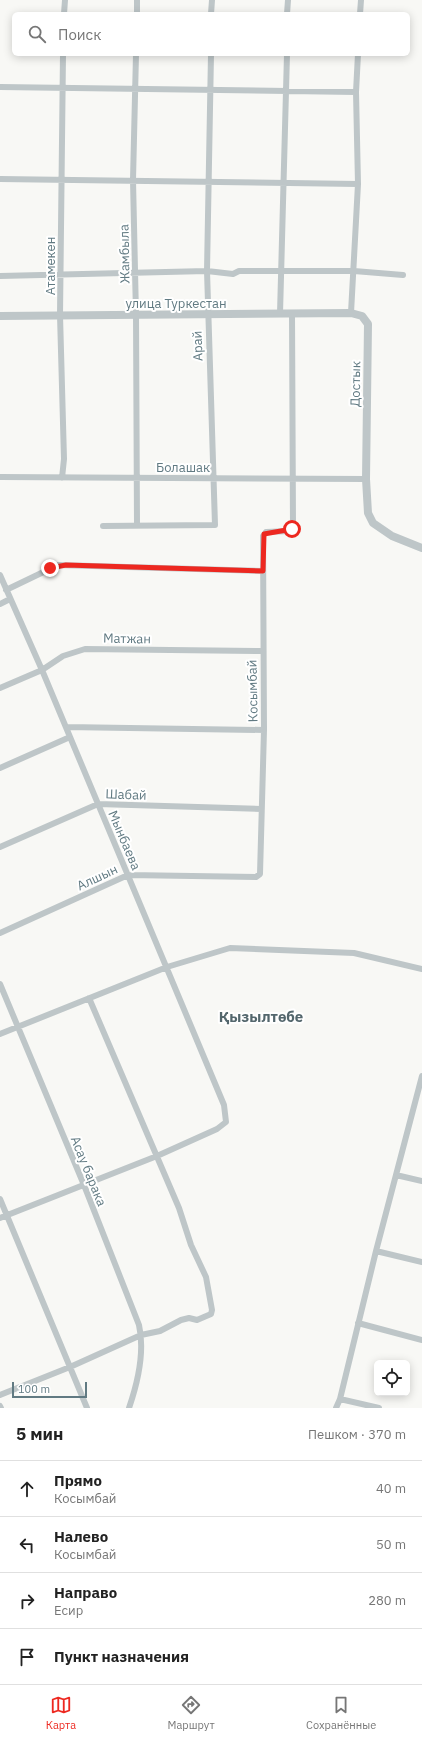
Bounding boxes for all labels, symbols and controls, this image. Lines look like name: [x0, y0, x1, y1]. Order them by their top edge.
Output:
search box: [12, 12, 410, 56]
icon: search: [26, 23, 48, 45]
text: Поиск: [58, 25, 101, 44]
street label: Жамбыла: [115, 224, 134, 284]
street label: Атамекен: [42, 237, 59, 295]
street label: улица Туркестан: [125, 295, 227, 312]
street label: Арай: [188, 330, 207, 362]
street label: Достык: [347, 361, 364, 407]
street label: Болашак: [156, 459, 210, 476]
route start: [283, 520, 301, 538]
route end: [41, 559, 59, 577]
street label: Матжан: [103, 630, 151, 647]
street label: Косымбай: [243, 660, 262, 722]
street label: Шабай: [105, 785, 147, 804]
street label: Мынбаева: [104, 808, 145, 873]
street label: Алшын: [74, 861, 120, 894]
district label: Қызылтөбе: [219, 1007, 303, 1026]
street label: Асау барака: [67, 1134, 110, 1209]
map controls: [374, 1360, 410, 1396]
button: locate: [374, 1360, 410, 1396]
scale bar: [12, 1380, 87, 1399]
text: 100 m: [18, 1382, 50, 1396]
text: 5 мин: [16, 1423, 63, 1445]
text: Пешком · 370 m: [308, 1426, 406, 1443]
text: Прямо: [54, 1471, 102, 1490]
icon: ahead: [16, 1478, 38, 1500]
text: 40 m: [376, 1480, 406, 1497]
text: Косымбай: [54, 1490, 116, 1507]
text: Налево: [54, 1527, 108, 1546]
icon: left: [16, 1534, 38, 1556]
text: 50 m: [376, 1536, 406, 1553]
text: Косымбай: [54, 1546, 116, 1563]
text: Направо: [54, 1583, 117, 1602]
icon: right: [16, 1590, 38, 1612]
text: 280 m: [368, 1592, 406, 1609]
text: Есир: [54, 1602, 83, 1619]
icon: arrive: [16, 1646, 38, 1668]
text: Пункт назначения: [54, 1647, 189, 1666]
tab: Карта: [46, 1694, 76, 1732]
tab: Маршрут: [168, 1694, 215, 1732]
tab: Сохранённые: [306, 1694, 376, 1732]

